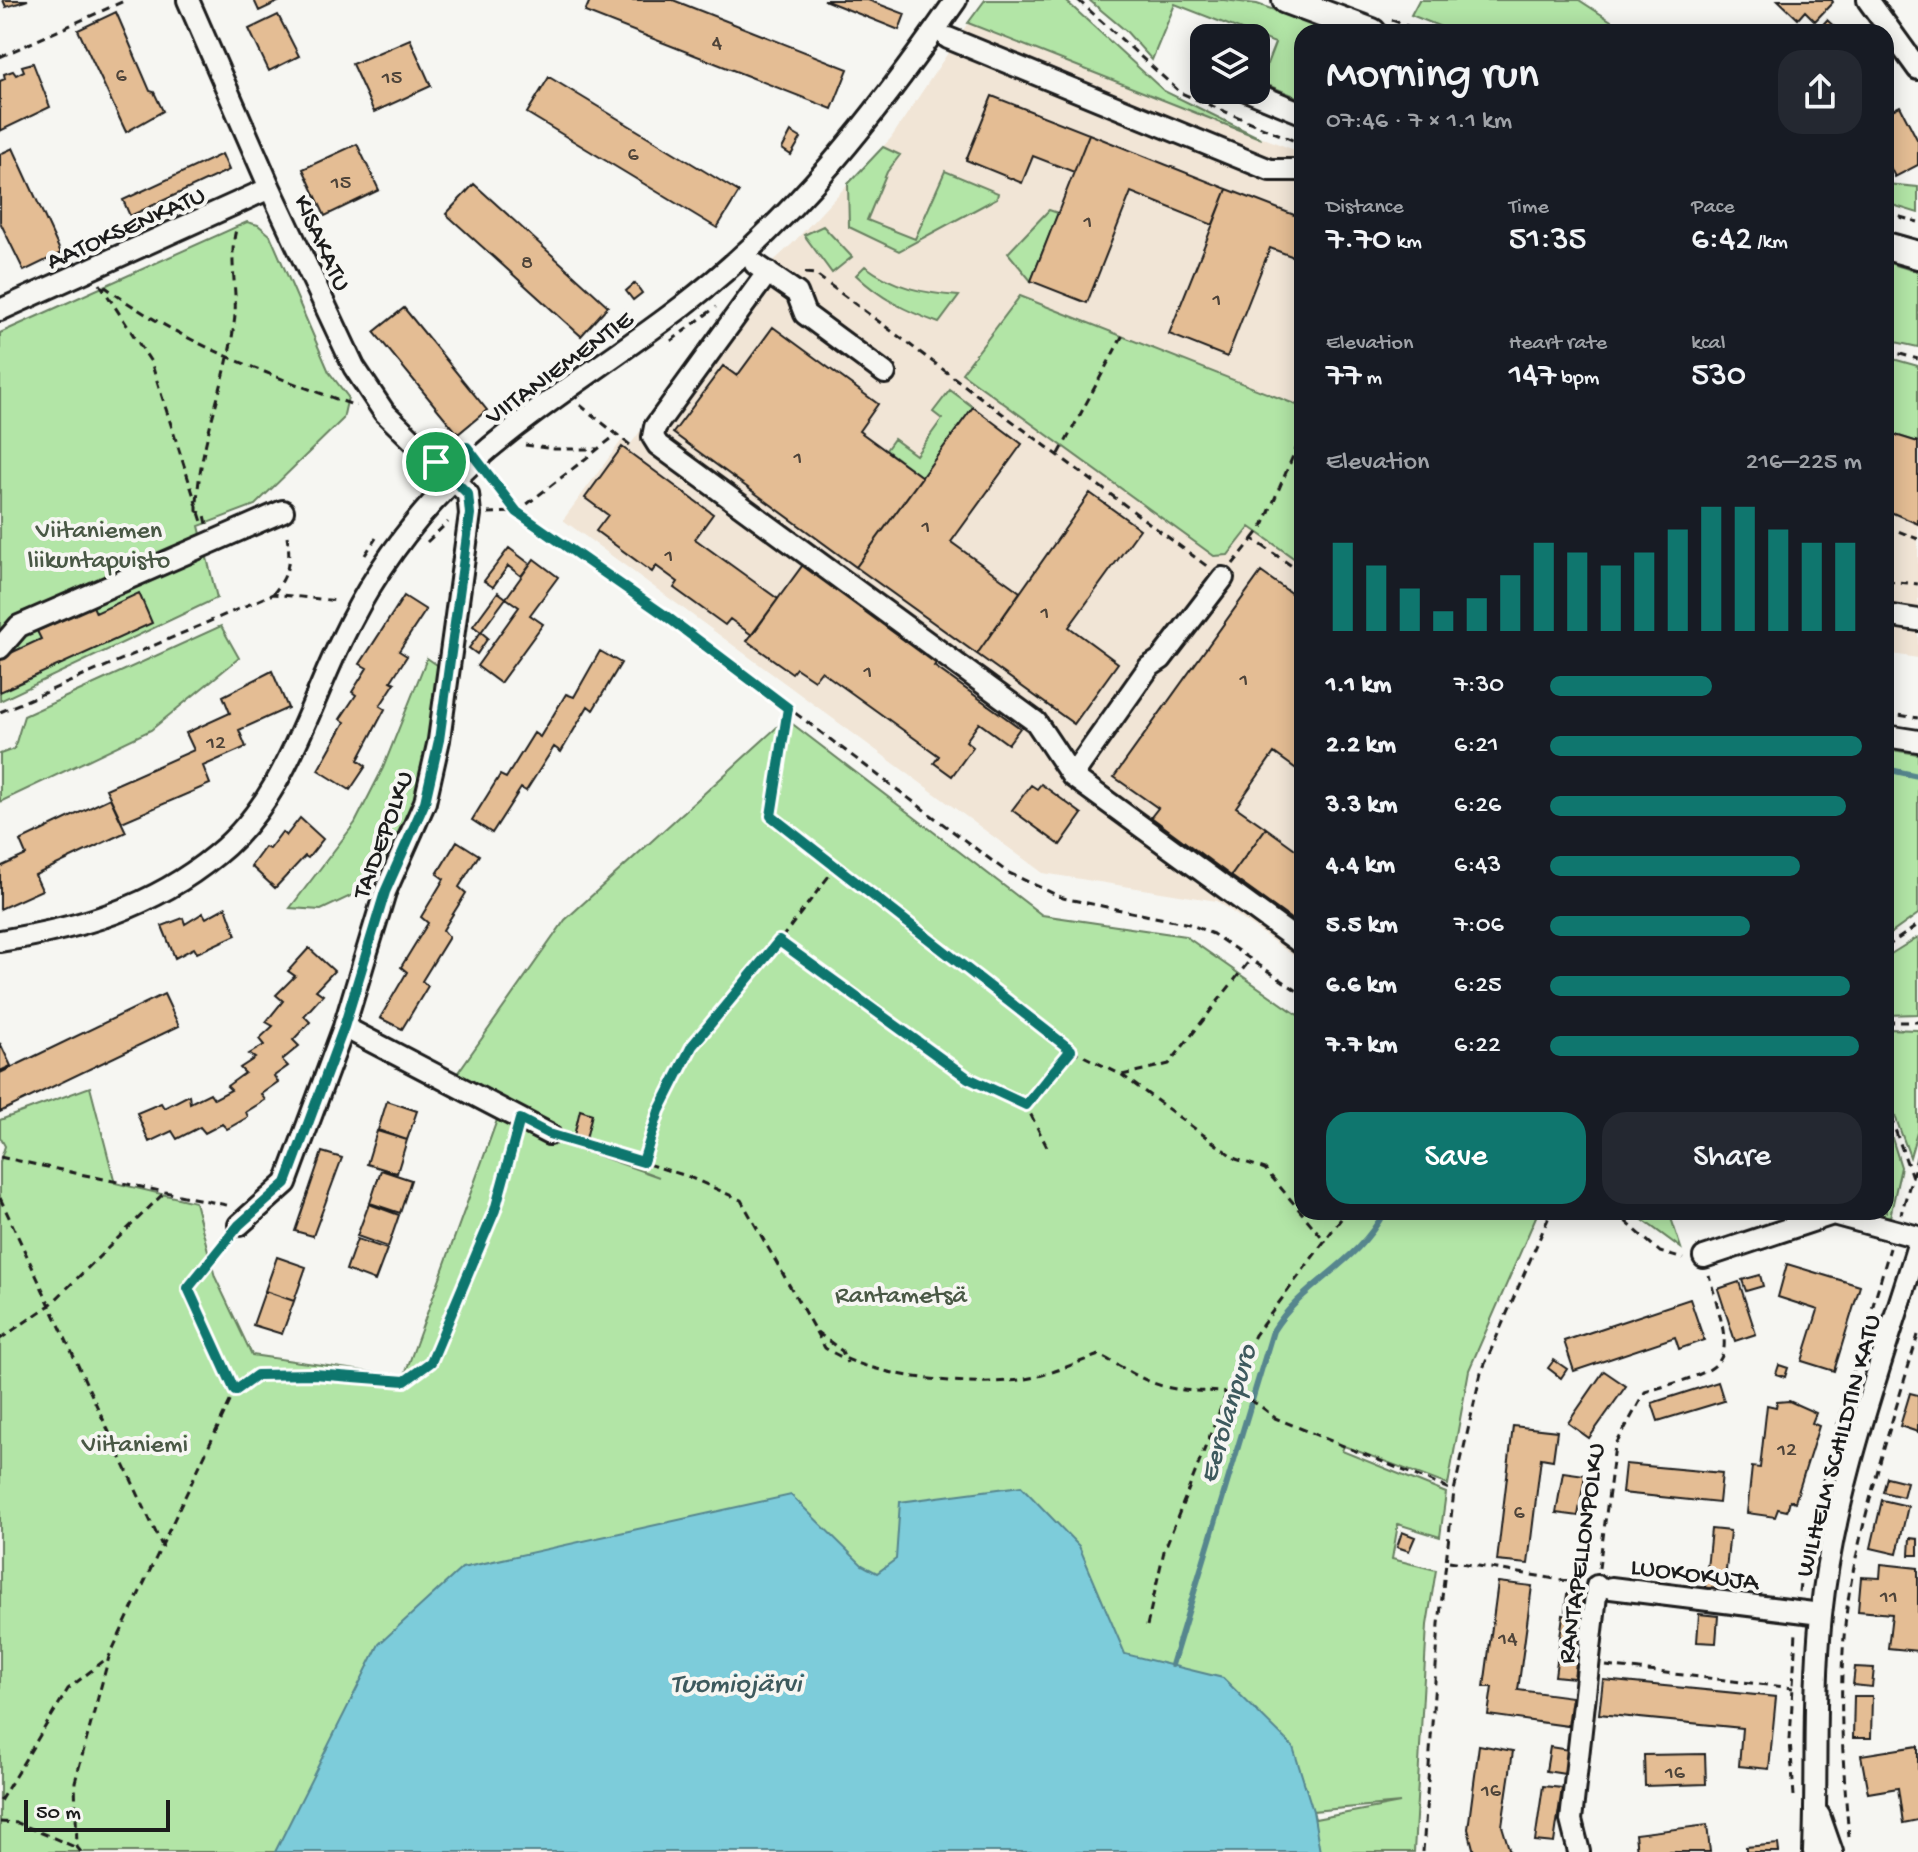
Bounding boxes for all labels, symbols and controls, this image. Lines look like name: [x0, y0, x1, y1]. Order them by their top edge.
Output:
map controls: [1190, 24, 1270, 104]
button: layers: [1190, 24, 1270, 104]
house number: 4: [712, 31, 723, 57]
button: share: [1778, 50, 1862, 134]
text: Morning run: [1326, 51, 1539, 103]
house number: 6: [115, 64, 127, 90]
house number: 15: [381, 66, 402, 92]
text: 07:46 · 7 × 1.1 km: [1326, 107, 1512, 138]
house number: 6: [627, 143, 639, 169]
house number: 15: [330, 171, 351, 197]
street label: AATOKSENKATU: [43, 181, 211, 279]
street label: KISAKATU: [284, 191, 356, 297]
text: Distance: [1326, 195, 1404, 221]
text: Time: [1509, 195, 1549, 221]
text: Pace: [1691, 195, 1735, 221]
house number: 1: [1083, 210, 1092, 236]
text: 7.70: [1326, 221, 1391, 261]
text: 51:35: [1509, 221, 1586, 261]
text: 6:42: [1691, 221, 1752, 261]
text: km: [1391, 230, 1422, 256]
text: /km: [1752, 230, 1788, 256]
house number: 8: [521, 251, 533, 277]
house number: 1: [1212, 288, 1221, 314]
street label: VIITANIEMENTIE: [480, 305, 641, 434]
text: Elevation: [1326, 331, 1413, 357]
text: Heart rate: [1509, 331, 1607, 357]
text: kcal: [1691, 331, 1726, 357]
text: 77: [1326, 357, 1361, 397]
text: 147: [1509, 357, 1556, 397]
text: 530: [1691, 357, 1746, 397]
text: m: [1361, 366, 1382, 392]
text: bpm: [1556, 366, 1599, 392]
pin: [402, 428, 470, 496]
icon: arrive: [414, 440, 458, 484]
house number: 1: [793, 446, 802, 472]
text: Elevation: [1326, 448, 1429, 479]
text: 216–225 m: [1746, 448, 1862, 479]
house number: 1: [921, 515, 930, 541]
park label: Viitaniemen liikuntapuisto: [28, 517, 170, 578]
house number: 1: [664, 544, 673, 570]
house number: 1: [1040, 601, 1049, 627]
house number: 1: [863, 660, 872, 686]
house number: 1: [1239, 668, 1248, 694]
text: 1.1 km: [1326, 671, 1391, 702]
text: 7:30: [1454, 671, 1504, 702]
house number: 12: [205, 731, 226, 757]
text: 2.2 km: [1326, 731, 1396, 762]
text: 6:21: [1454, 731, 1499, 762]
street label: TAIDEPOLKU: [347, 767, 423, 905]
text: 3.3 km: [1326, 791, 1397, 822]
text: 6:26: [1454, 791, 1501, 822]
text: 4.4 km: [1326, 851, 1395, 882]
text: 6:43: [1454, 851, 1501, 882]
text: 5.5 km: [1326, 911, 1398, 942]
text: 7:06: [1454, 911, 1504, 942]
text: 6.6 km: [1326, 971, 1397, 1002]
text: 6:25: [1454, 971, 1502, 1002]
text: 7.7 km: [1326, 1031, 1397, 1062]
text: 6:22: [1454, 1031, 1501, 1062]
button: Save: [1326, 1112, 1586, 1204]
button: Share: [1602, 1112, 1862, 1204]
park label: Rantametsä: [835, 1282, 969, 1313]
street label: WILHELM SCHILDTIN KATU: [1790, 1312, 1890, 1581]
water label: Eerolanpuro: [1193, 1340, 1266, 1487]
park label: Viitaniemi: [81, 1431, 188, 1462]
house number: 12: [1776, 1438, 1797, 1464]
street label: RANTAPELLONPOLKU: [1553, 1441, 1614, 1666]
house number: 6: [1513, 1501, 1525, 1527]
street label: LUOKOKUJA: [1629, 1553, 1762, 1600]
house number: 11: [1879, 1585, 1898, 1611]
house number: 14: [1497, 1627, 1518, 1653]
water label: Tuomiojärvi: [671, 1669, 804, 1702]
house number: 16: [1664, 1761, 1686, 1787]
house number: 16: [1480, 1779, 1502, 1805]
scale bar: [24, 1796, 170, 1832]
text: 50 m: [36, 1801, 81, 1827]

